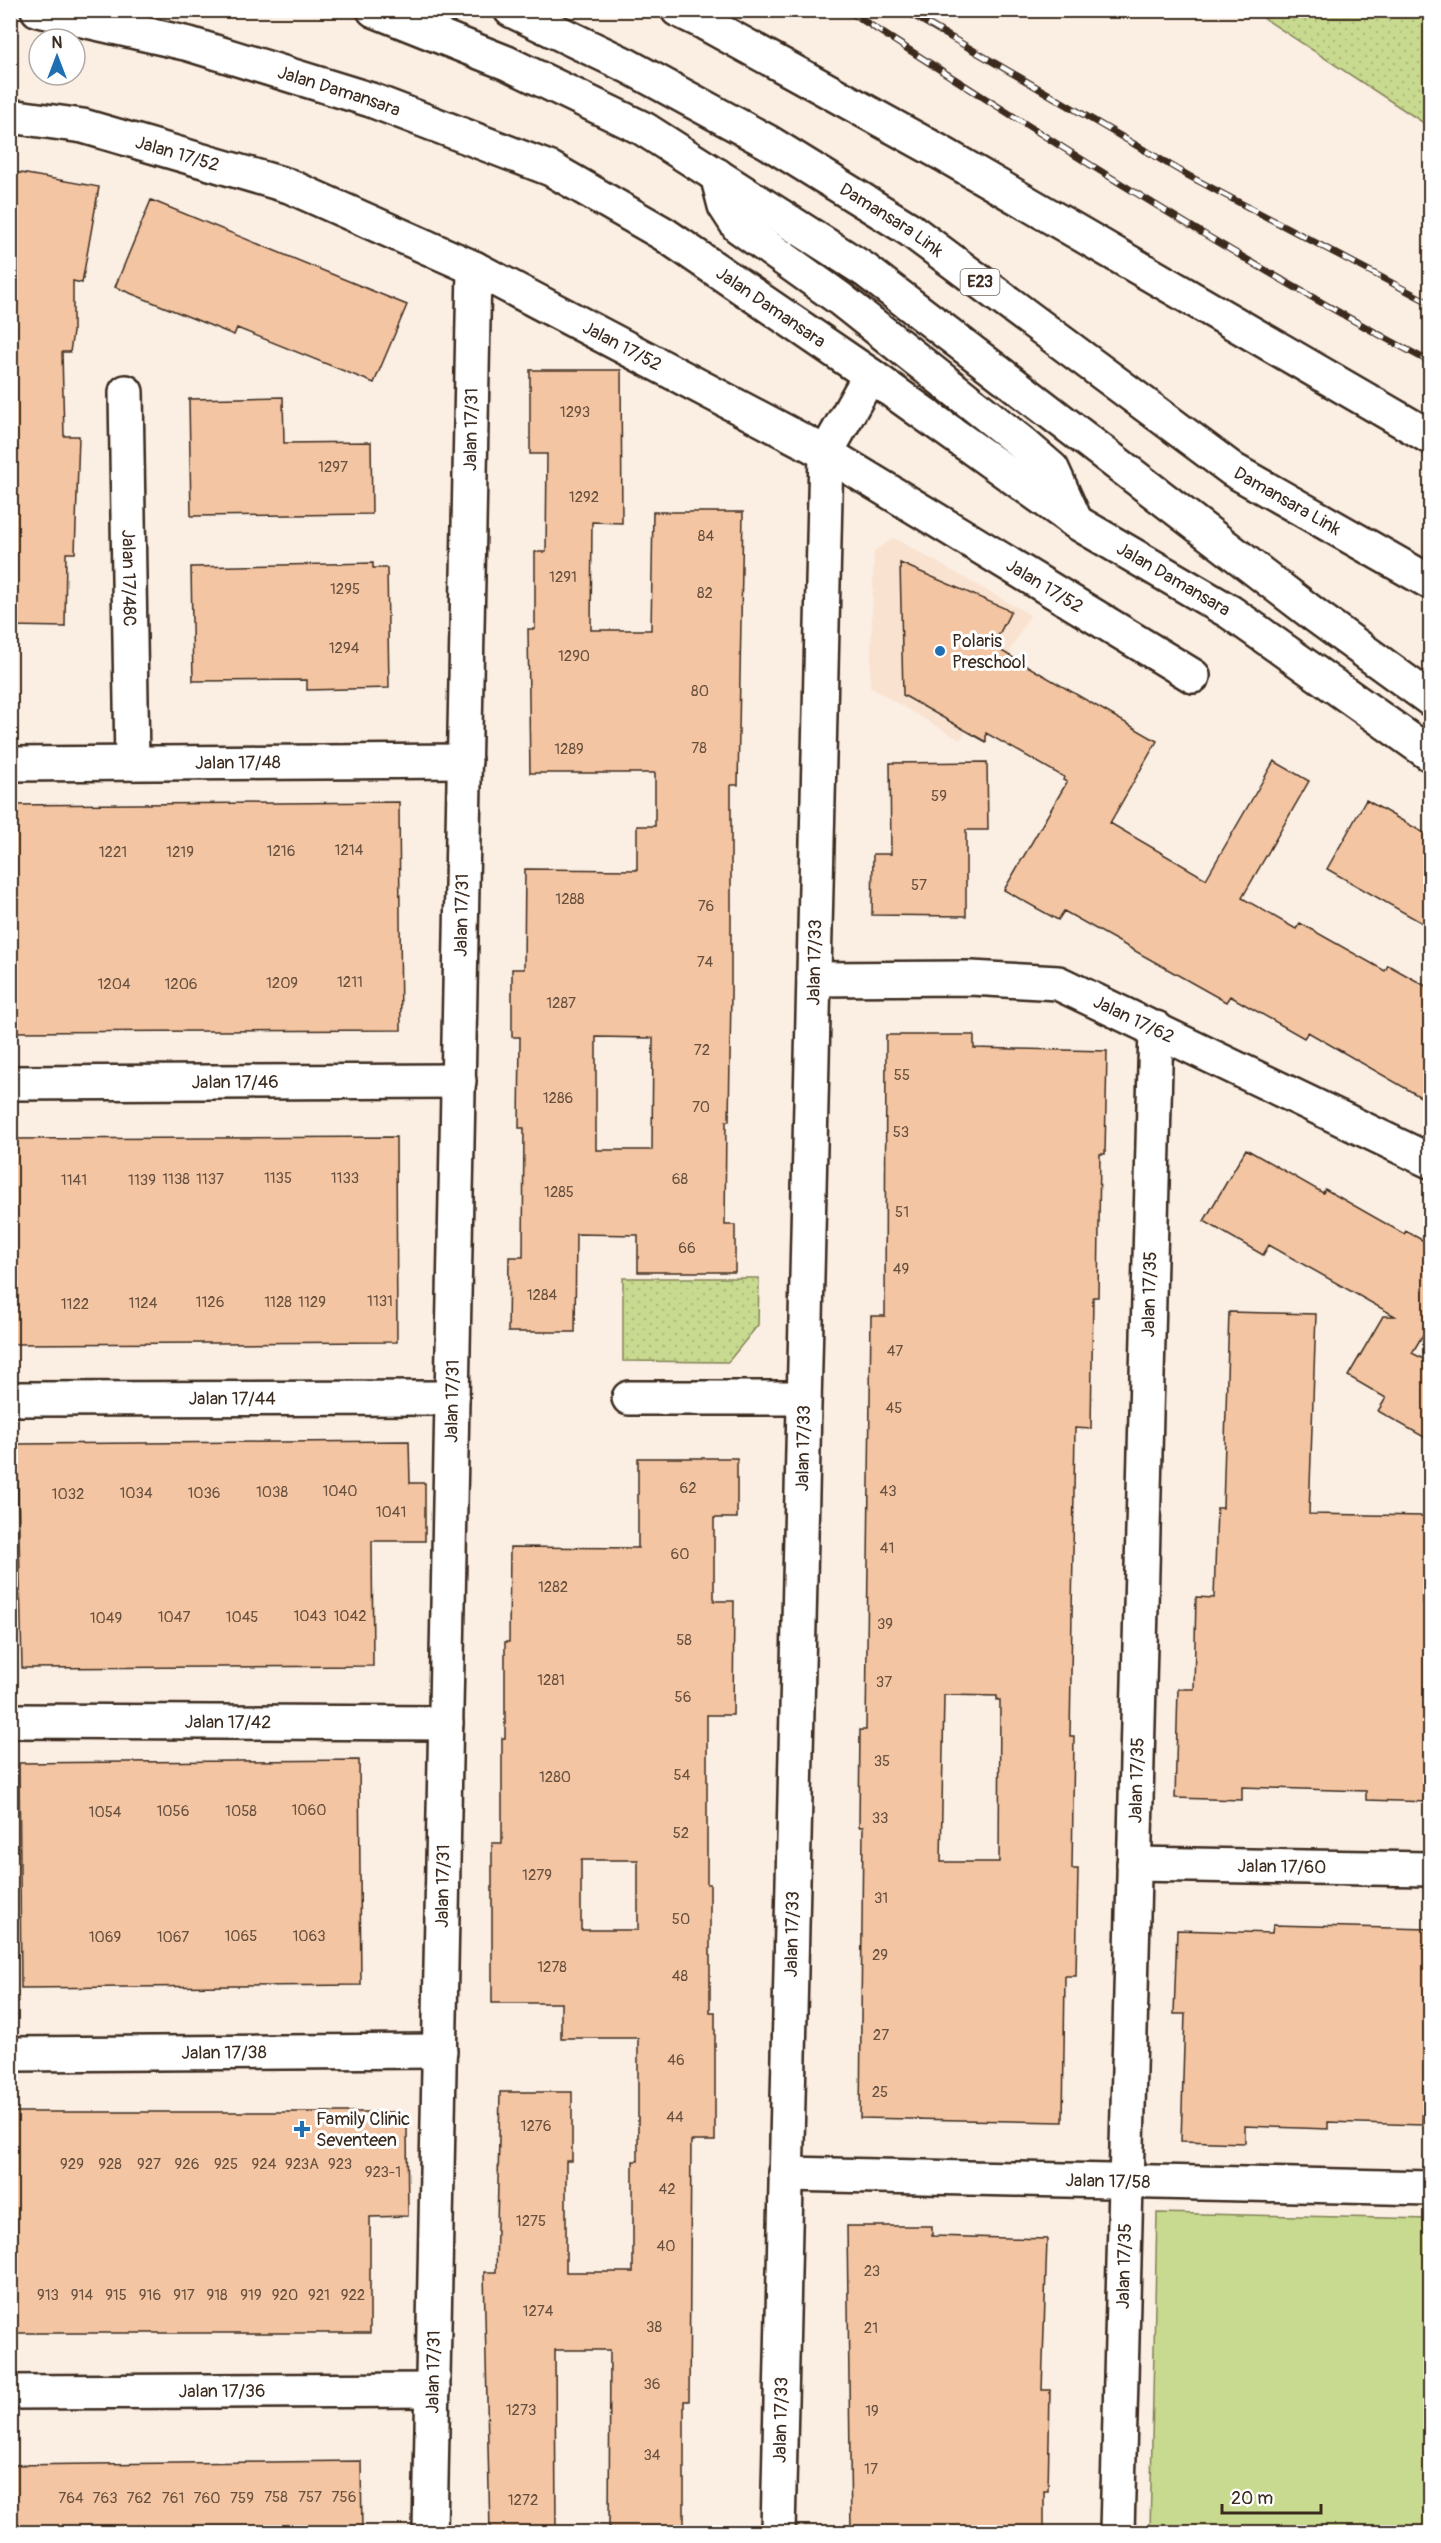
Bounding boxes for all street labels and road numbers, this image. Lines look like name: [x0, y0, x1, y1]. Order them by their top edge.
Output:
street label: Jalan Damansara: [275, 60, 404, 122]
street label: Jalan 17/52: [133, 130, 222, 177]
street label: Damansara Link: [835, 178, 948, 262]
street label: Jalan Damansara: [712, 262, 830, 353]
road number: E23: [960, 269, 1000, 295]
street label: Jalan 17/52: [579, 316, 666, 376]
street label: Jalan 17/31: [459, 387, 483, 471]
street label: Damansara Link: [1230, 461, 1345, 541]
street label: Jalan 17/48C: [117, 529, 141, 627]
street label: Jalan Damansara: [1113, 537, 1235, 621]
street label: Jalan 17/52: [1002, 554, 1087, 618]
street label: Jalan 17/48: [195, 751, 281, 774]
street label: Jalan 17/31: [449, 873, 474, 957]
street label: Jalan 17/33: [802, 919, 827, 1006]
street label: Jalan 17/62: [1090, 990, 1178, 1048]
street label: Jalan 17/46: [191, 1070, 279, 1094]
street label: Jalan 17/35: [1136, 1251, 1162, 1338]
street label: Jalan 17/31: [440, 1359, 464, 1443]
street label: Jalan 17/44: [188, 1387, 276, 1410]
street label: Jalan 17/33: [791, 1405, 816, 1492]
street label: Jalan 17/42: [185, 1710, 271, 1734]
street label: Jalan 17/35: [1124, 1737, 1149, 1824]
street label: Jalan 17/31: [430, 1844, 455, 1928]
street label: Jalan 17/60: [1237, 1854, 1327, 1879]
street label: Jalan 17/33: [779, 1891, 804, 1978]
street label: Jalan 17/38: [181, 2041, 267, 2064]
street label: Jalan 17/58: [1065, 2169, 1151, 2193]
street label: Jalan 17/35: [1111, 2223, 1137, 2309]
street label: Jalan 17/31: [421, 2330, 445, 2414]
street label: Jalan 17/33: [768, 2377, 793, 2463]
street label: Jalan 17/36: [179, 2379, 265, 2403]

